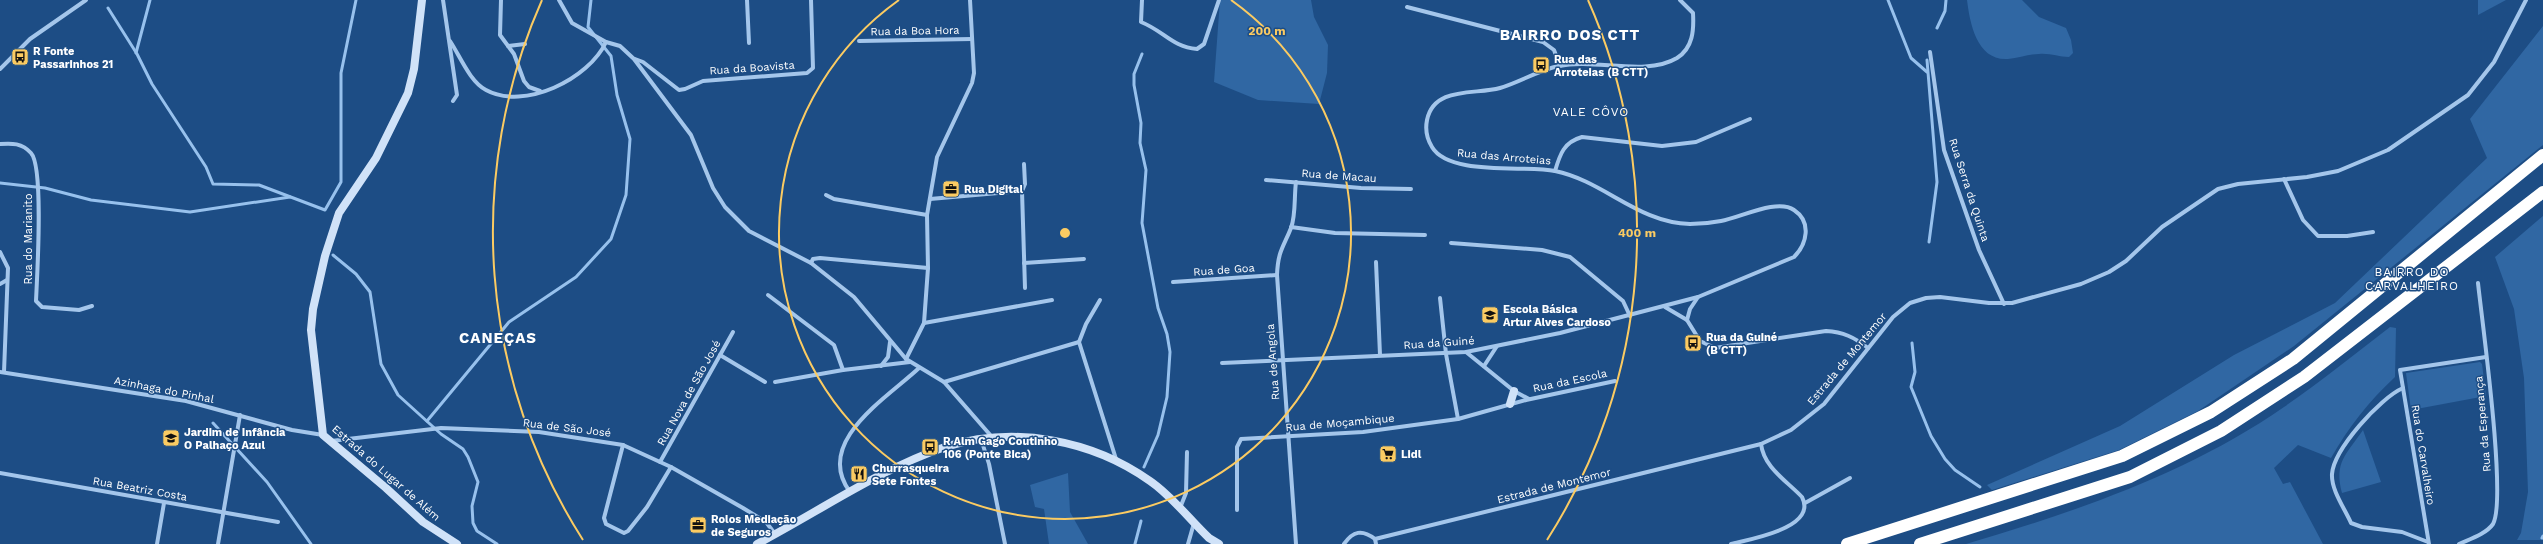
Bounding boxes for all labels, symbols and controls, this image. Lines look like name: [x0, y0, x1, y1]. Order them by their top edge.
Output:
street label: Rua da Boa Hora: [870, 24, 960, 38]
text: 200 m: [1248, 24, 1286, 38]
district label: BAIRRO DOS CTT: [1500, 26, 1640, 44]
place label: R Fonte Passarinhos 21: [33, 45, 113, 71]
bus stop icon: R Fonte Passarinhos 21: [10, 47, 30, 67]
place label: Rua das Arroteias (B CTT): [1554, 53, 1648, 79]
bus stop icon: Rua das Arroteias (B CTT): [1531, 55, 1551, 75]
street label: Rua da Boavista: [709, 59, 795, 77]
district label: VALE CÔVO: [1553, 105, 1629, 119]
street label: Rua Serra da Quinta: [1946, 137, 1992, 243]
street label: Rua das Arroteias: [1456, 146, 1552, 168]
street label: Rua de Macau: [1301, 167, 1377, 185]
office icon: Rua Digital: [941, 179, 961, 199]
place label: Rua Digital: [964, 183, 1023, 196]
street label: Rua do Marianito: [22, 193, 35, 285]
centre of rings: [1058, 226, 1072, 240]
text: 400 m: [1618, 226, 1656, 240]
street label: Rua de Goa: [1193, 261, 1255, 279]
district label: BAIRRO DO CARVALHEIRO: [2365, 265, 2459, 293]
place label: Escola Básica Artur Alves Cardoso: [1503, 303, 1611, 329]
school or university icon: Escola Básica Artur Alves Cardoso: [1480, 305, 1500, 325]
street label: Estrada de Montemor: [1804, 310, 1890, 408]
street label: Rua de Angola: [1264, 323, 1282, 401]
district label: CANEÇAS: [459, 329, 537, 347]
place label: Rua da Guiné (B CTT): [1706, 331, 1777, 357]
bus stop icon: Rua da Guiné (B CTT): [1683, 333, 1703, 353]
street label: Rua da Guiné: [1403, 334, 1475, 352]
street label: Rua Nova de São José: [655, 338, 723, 448]
street label: Rua da Escola: [1532, 367, 1608, 395]
street label: Azinhaga do Pinhal: [113, 374, 216, 406]
street label: Rua da Esperança: [2472, 376, 2494, 472]
street label: Rua do Carvalheiro: [2409, 404, 2437, 506]
street label: Rua de Moçambique: [1285, 412, 1395, 434]
street label: Rua de São José: [522, 416, 612, 440]
street label: Estrada do Lugar de Além: [329, 422, 443, 524]
place label: Jardim de Infância O Palhaço Azul: [184, 426, 286, 452]
school or university icon: Jardim de Infância O Palhaço Azul: [161, 428, 181, 448]
place label: R Alm Gago Coutinho 106 (Ponte Bica): [943, 435, 1058, 461]
bus stop icon: R Alm Gago Coutinho 106 (Ponte Bica): [920, 437, 940, 457]
supermarket icon: Lidl: [1378, 444, 1398, 464]
place label: Lidl: [1401, 448, 1422, 461]
place label: Churrasqueira Sete Fontes: [872, 462, 950, 488]
restaurant icon: Churrasqueira Sete Fontes: [849, 464, 869, 484]
street label: Estrada de Montemor: [1496, 465, 1613, 506]
street label: Rua Beatriz Costa: [92, 474, 188, 504]
place label: Rolos Mediação de Seguros: [711, 513, 797, 539]
office icon: Rolos Mediação de Seguros: [688, 515, 708, 535]

